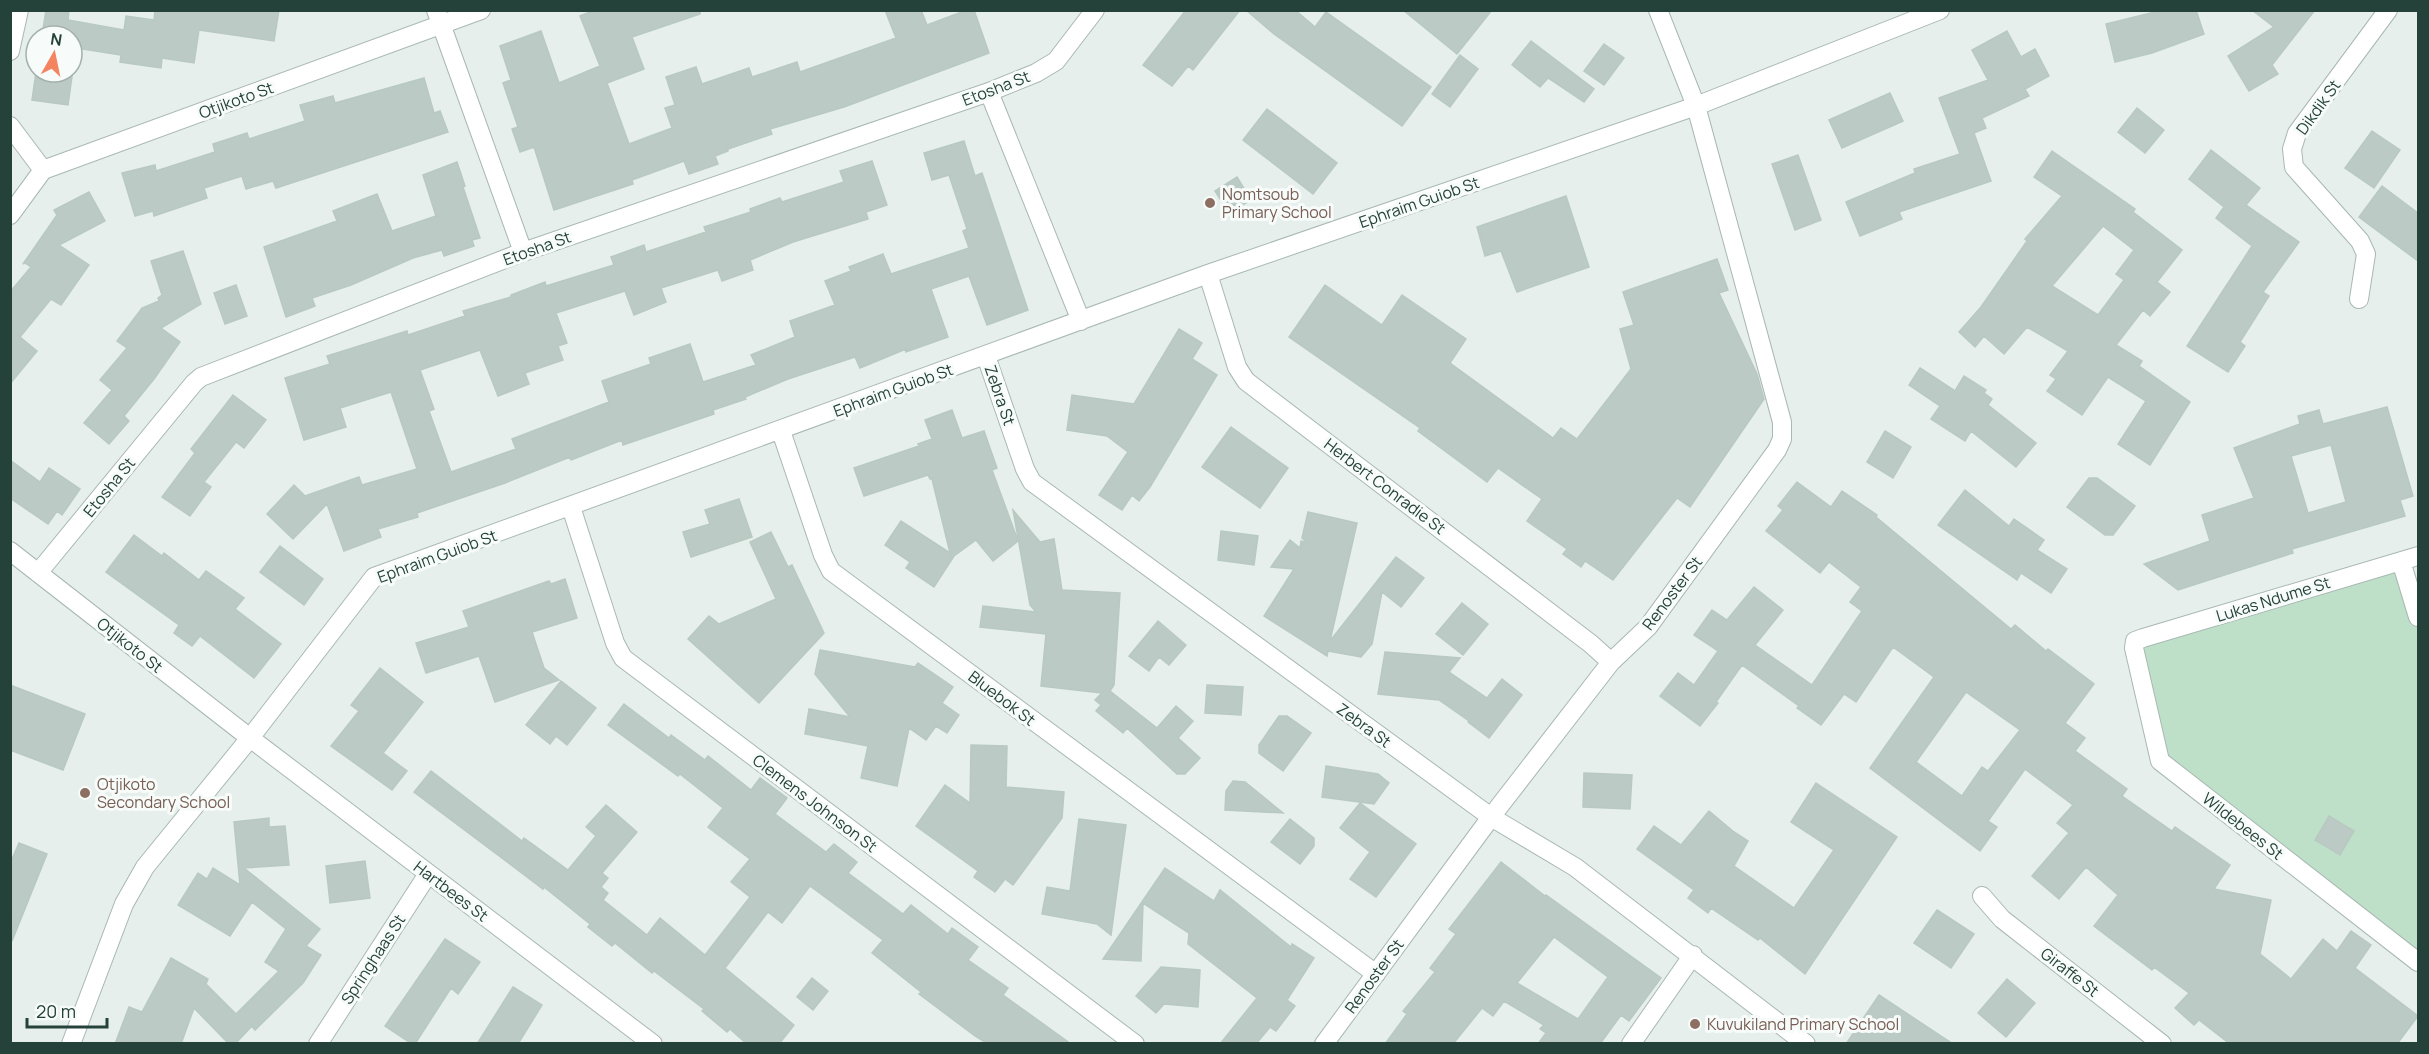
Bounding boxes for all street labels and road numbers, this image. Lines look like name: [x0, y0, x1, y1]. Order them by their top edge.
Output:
street label: Etosha St: [959, 65, 1033, 111]
street label: Dikdik St: [2291, 75, 2345, 139]
street label: Otjikoto St: [196, 76, 276, 124]
street label: Ephraim Guiob St: [1356, 171, 1482, 233]
street label: Etosha St: [500, 226, 574, 270]
street label: Ephraim Guiob St: [830, 358, 956, 422]
street label: Zebra St: [979, 362, 1021, 428]
street label: Herbert Conradie St: [1320, 433, 1450, 539]
street label: Etosha St: [78, 453, 140, 521]
street label: Ephraim Guiob St: [374, 524, 500, 588]
street label: Renoster St: [1637, 552, 1707, 634]
street label: Lukas Ndume St: [2213, 571, 2333, 627]
street label: Otjikoto St: [92, 612, 168, 678]
street label: Bluebok St: [964, 666, 1040, 730]
street label: Zebra St: [1332, 698, 1396, 752]
street label: Clemens Johnson St: [748, 749, 882, 857]
street label: Wildebees St: [2198, 787, 2288, 865]
street label: Hartbees St: [409, 856, 493, 926]
street label: Springhaas St: [336, 910, 410, 1008]
street label: Renoster St: [1339, 934, 1409, 1018]
street label: Giraffe St: [2036, 942, 2104, 1002]

